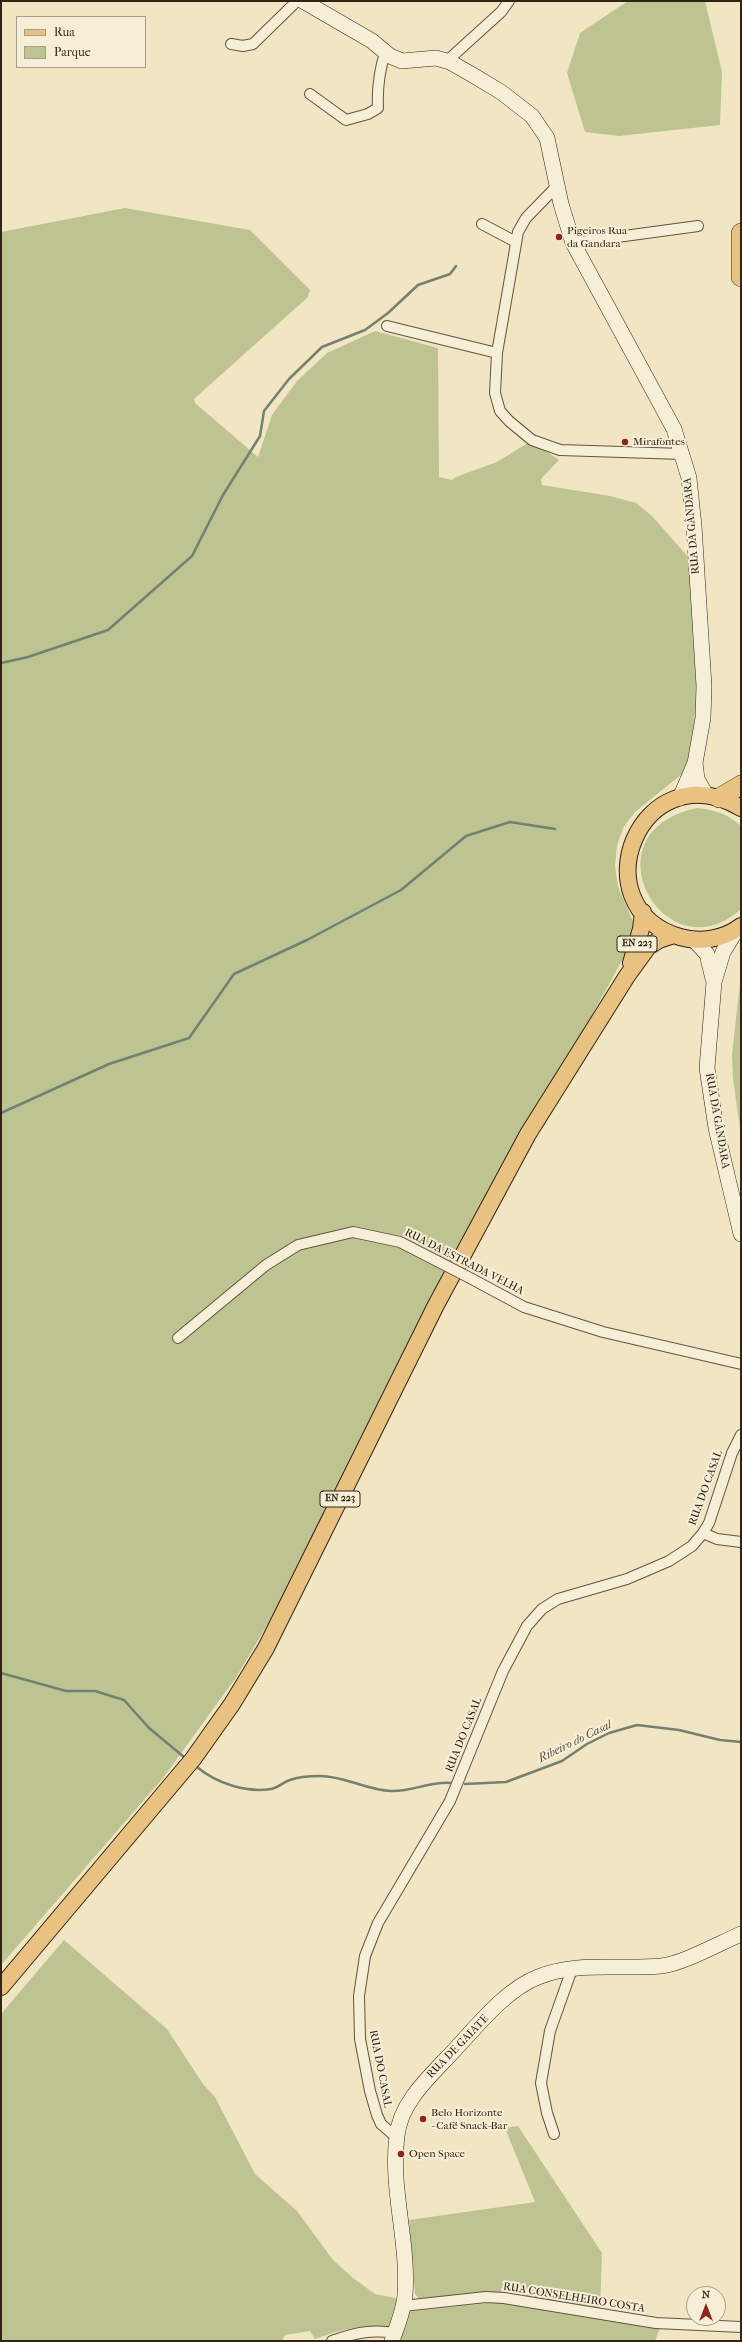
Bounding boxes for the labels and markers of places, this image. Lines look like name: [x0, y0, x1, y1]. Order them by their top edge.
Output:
place label: Pigeiros Rua da Gandara: [567, 224, 627, 250]
marker: Pigeiros Rua da Gandara: [554, 232, 564, 242]
place label: Mirafontes: [633, 435, 685, 449]
marker: Mirafontes: [620, 437, 630, 447]
place label: Belo Horizonte - Café Snack-Bar: [431, 2106, 507, 2132]
marker: Belo Horizonte - Café Snack-Bar: [418, 2114, 428, 2124]
place label: Open Space: [409, 2147, 465, 2161]
marker: Open Space: [396, 2149, 406, 2159]

